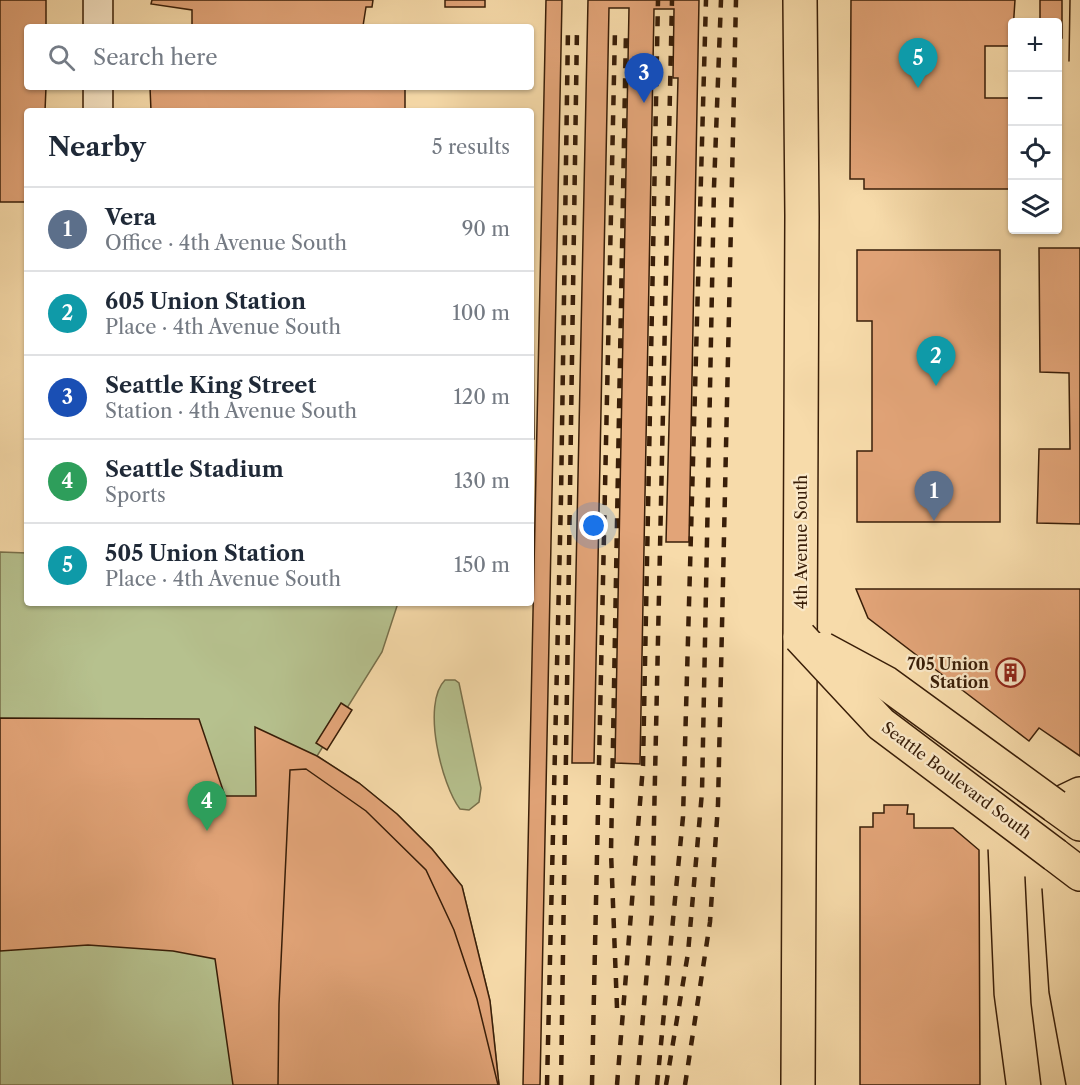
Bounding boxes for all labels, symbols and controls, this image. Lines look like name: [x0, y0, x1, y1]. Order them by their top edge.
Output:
map controls: [1008, 18, 1062, 234]
button: +: [1008, 18, 1062, 72]
search box: [24, 24, 534, 90]
pin: 5: [898, 38, 938, 88]
icon: search: [45, 41, 78, 74]
text: Search here: [93, 44, 218, 71]
pin: 3: [624, 54, 664, 103]
button: −: [1008, 72, 1062, 126]
button: locate: [1008, 126, 1062, 180]
text: Nearby: [48, 131, 146, 163]
text: 5 results: [432, 135, 510, 159]
button: layers: [1008, 180, 1062, 234]
text: Vera: [105, 204, 156, 231]
text: 1: [63, 217, 72, 241]
text: 90 m: [462, 217, 510, 241]
text: Office · 4th Avenue South: [105, 231, 347, 255]
text: 605 Union Station: [105, 288, 306, 315]
text: 2: [62, 301, 73, 325]
text: 100 m: [452, 301, 510, 325]
text: Place · 4th Avenue South: [105, 315, 341, 339]
pin: 2: [916, 336, 956, 386]
text: Seattle King Street: [105, 372, 316, 399]
text: 3: [62, 385, 73, 409]
text: 120 m: [453, 385, 510, 409]
text: Station · 4th Avenue South: [105, 399, 357, 423]
text: Seattle Stadium: [105, 456, 284, 483]
text: 4: [62, 469, 73, 493]
text: 130 m: [454, 469, 510, 493]
pin: 1: [914, 472, 954, 521]
street label: 4th Avenue South: [791, 475, 811, 609]
text: Sports: [105, 483, 166, 507]
your location: [579, 511, 608, 540]
text: 505 Union Station: [105, 540, 305, 567]
text: 5: [62, 553, 73, 577]
text: 150 m: [454, 553, 510, 577]
text: Place · 4th Avenue South: [105, 567, 341, 591]
place label: 705 Union Station: [907, 654, 989, 692]
building icon: 705 Union Station: [994, 657, 1026, 689]
street label: Seattle Boulevard South: [878, 717, 1036, 843]
pin: 4: [188, 782, 226, 831]

